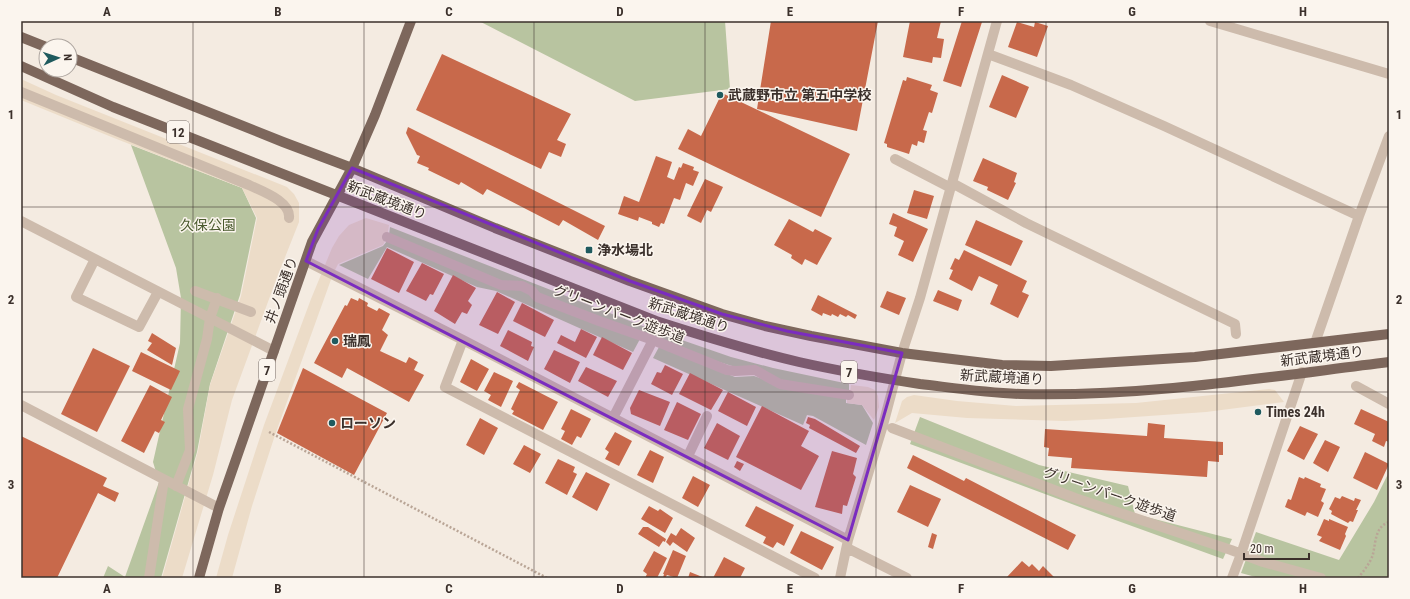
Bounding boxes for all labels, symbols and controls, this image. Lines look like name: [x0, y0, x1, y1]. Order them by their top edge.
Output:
text: A: [103, 4, 111, 19]
text: B: [274, 4, 282, 19]
text: C: [445, 4, 453, 19]
text: D: [616, 4, 624, 19]
text: E: [787, 4, 794, 19]
text: F: [958, 4, 964, 19]
text: G: [1128, 4, 1136, 19]
text: H: [1299, 4, 1307, 19]
north arrow: [38, 38, 78, 78]
text: N: [61, 54, 74, 61]
place label: 武蔵野市立 第五中学校: [728, 87, 871, 103]
marker: 武蔵野市立 第五中学校: [715, 90, 725, 100]
text: 1: [8, 107, 14, 122]
text: 1: [1396, 107, 1402, 122]
road number: 12: [167, 121, 189, 143]
street label: 新武蔵境通り: [345, 177, 429, 223]
park label: 久保公園: [180, 217, 236, 233]
place label: 浄水場北: [597, 242, 653, 258]
marker: 浄水場北: [584, 245, 594, 255]
street label: 井ノ頭通り: [262, 254, 300, 326]
street label: グリーンパーク遊歩道: [551, 282, 687, 346]
text: 2: [8, 292, 15, 307]
text: 2: [1396, 292, 1403, 307]
street label: 新武蔵境通り: [647, 294, 731, 336]
place label: 瑞鳳: [343, 333, 371, 349]
marker: 瑞鳳: [330, 336, 340, 346]
street label: 新武蔵境通り: [1279, 343, 1365, 369]
road number: 7: [259, 359, 275, 381]
road number: 7: [841, 361, 857, 383]
street label: 新武蔵境通り: [960, 367, 1044, 387]
place label: Times 24h: [1266, 404, 1325, 420]
marker: Times 24h: [1253, 407, 1263, 417]
place label: ローソン: [340, 415, 396, 431]
marker: ローソン: [327, 418, 337, 428]
street label: グリーンパーク遊歩道: [1042, 464, 1178, 524]
text: 3: [8, 477, 14, 492]
text: 3: [1396, 477, 1402, 492]
scale bar: [1244, 535, 1309, 561]
text: 20 m: [1250, 542, 1274, 556]
text: A: [103, 581, 111, 596]
text: B: [274, 581, 282, 596]
text: C: [445, 581, 453, 596]
text: D: [616, 581, 624, 596]
text: E: [787, 581, 794, 596]
text: F: [958, 581, 964, 596]
text: G: [1128, 581, 1136, 596]
text: H: [1299, 581, 1307, 596]

